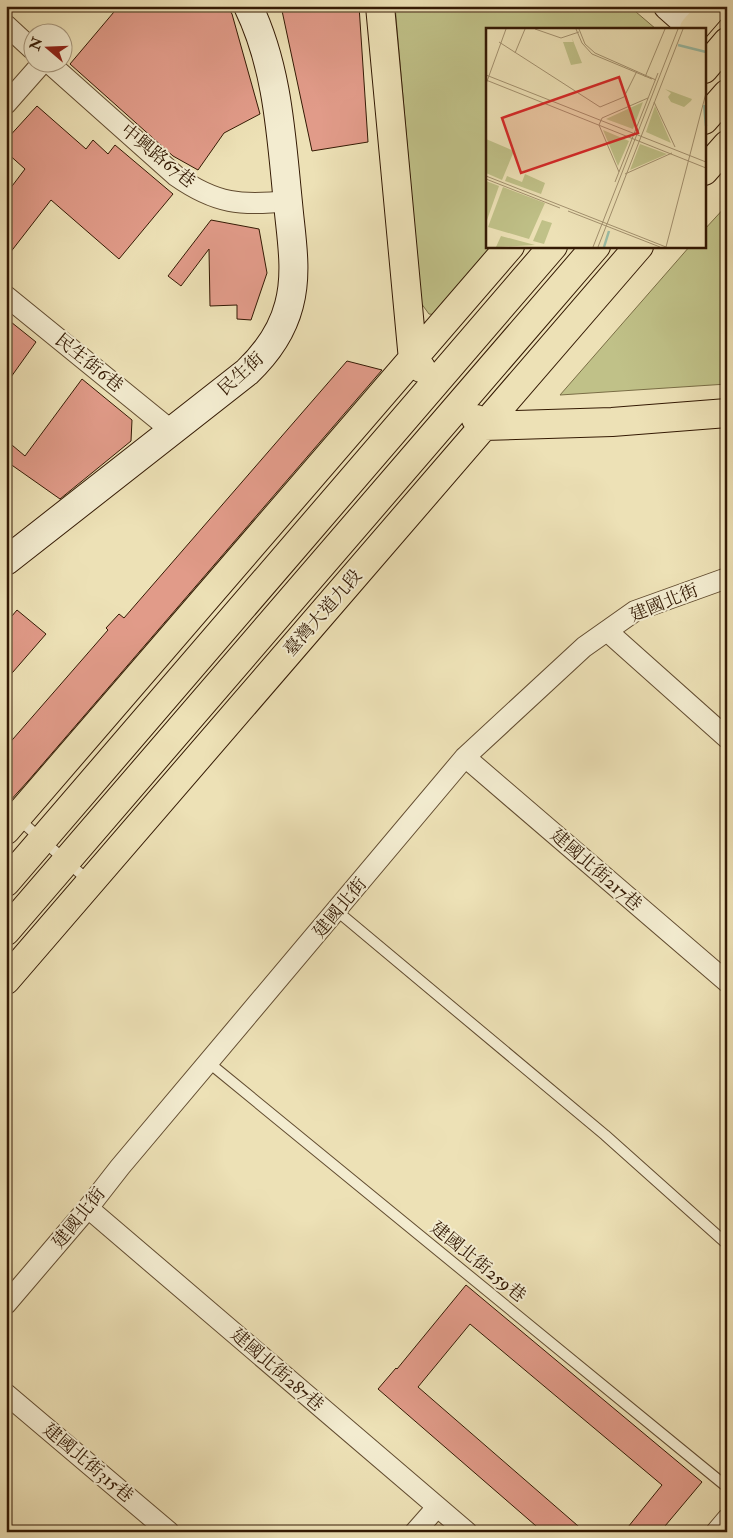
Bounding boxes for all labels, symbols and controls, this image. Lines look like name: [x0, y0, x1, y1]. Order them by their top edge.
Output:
north arrow: [22, 22, 72, 72]
inset map: [486, 28, 706, 248]
text: N: [26, 35, 46, 54]
street label: 中興路67巷: [116, 119, 200, 193]
street label: 民生街6巷: [50, 329, 128, 397]
street label: 民生街: [213, 347, 269, 401]
street label: 臺灣大道九段: [279, 565, 367, 661]
street label: 建國北街: [626, 579, 702, 627]
street label: 建國北街217巷: [546, 824, 646, 916]
street label: 建國北街: [308, 873, 372, 943]
street label: 建國北街: [47, 1183, 111, 1253]
street label: 建國北街259巷: [426, 1216, 530, 1308]
street label: 建國北街287巷: [226, 1323, 328, 1417]
street label: 建國北街315巷: [38, 1418, 138, 1508]

